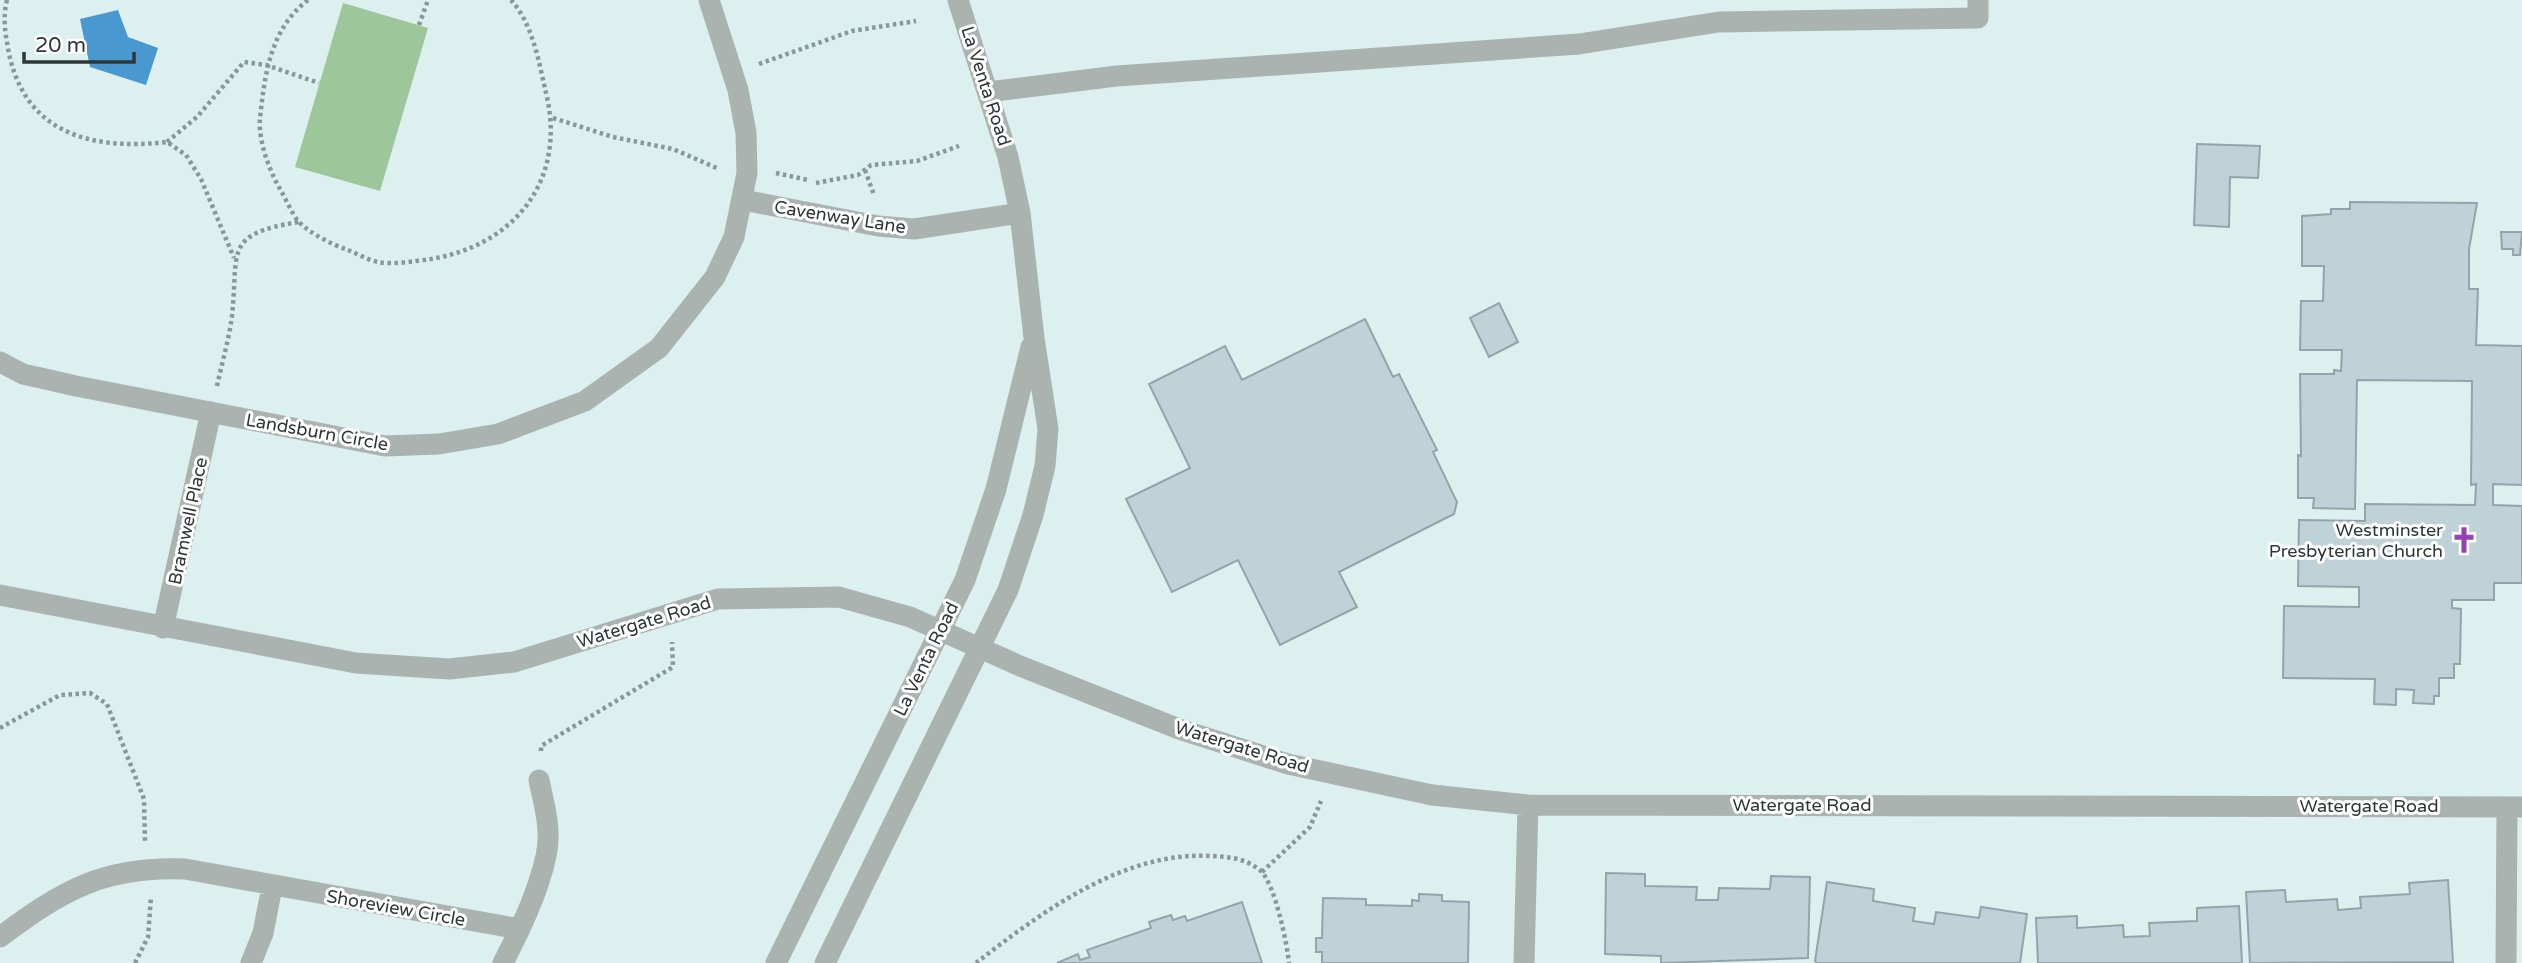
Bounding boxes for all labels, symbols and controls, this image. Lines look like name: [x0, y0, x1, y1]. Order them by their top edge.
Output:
scale bar: [24, 21, 135, 65]
street label: La Venta Road: [956, 23, 1016, 149]
text: 20 m: [35, 33, 86, 58]
street label: Cavenway Lane: [773, 196, 907, 238]
street label: Landsburn Circle: [244, 409, 390, 455]
street label: Bramwell Place: [164, 455, 212, 587]
place label: Westminster Presbyterian Church: [2269, 519, 2443, 562]
church icon: Westminster Presbyterian Church: [2449, 525, 2479, 555]
street label: Watergate Road: [574, 591, 714, 653]
street label: La Venta Road: [889, 598, 963, 720]
street label: Watergate Road: [1172, 716, 1312, 778]
street label: Watergate Road: [1732, 794, 1872, 816]
street label: Watergate Road: [2299, 795, 2439, 817]
street label: Shoreview Circle: [325, 885, 467, 931]

